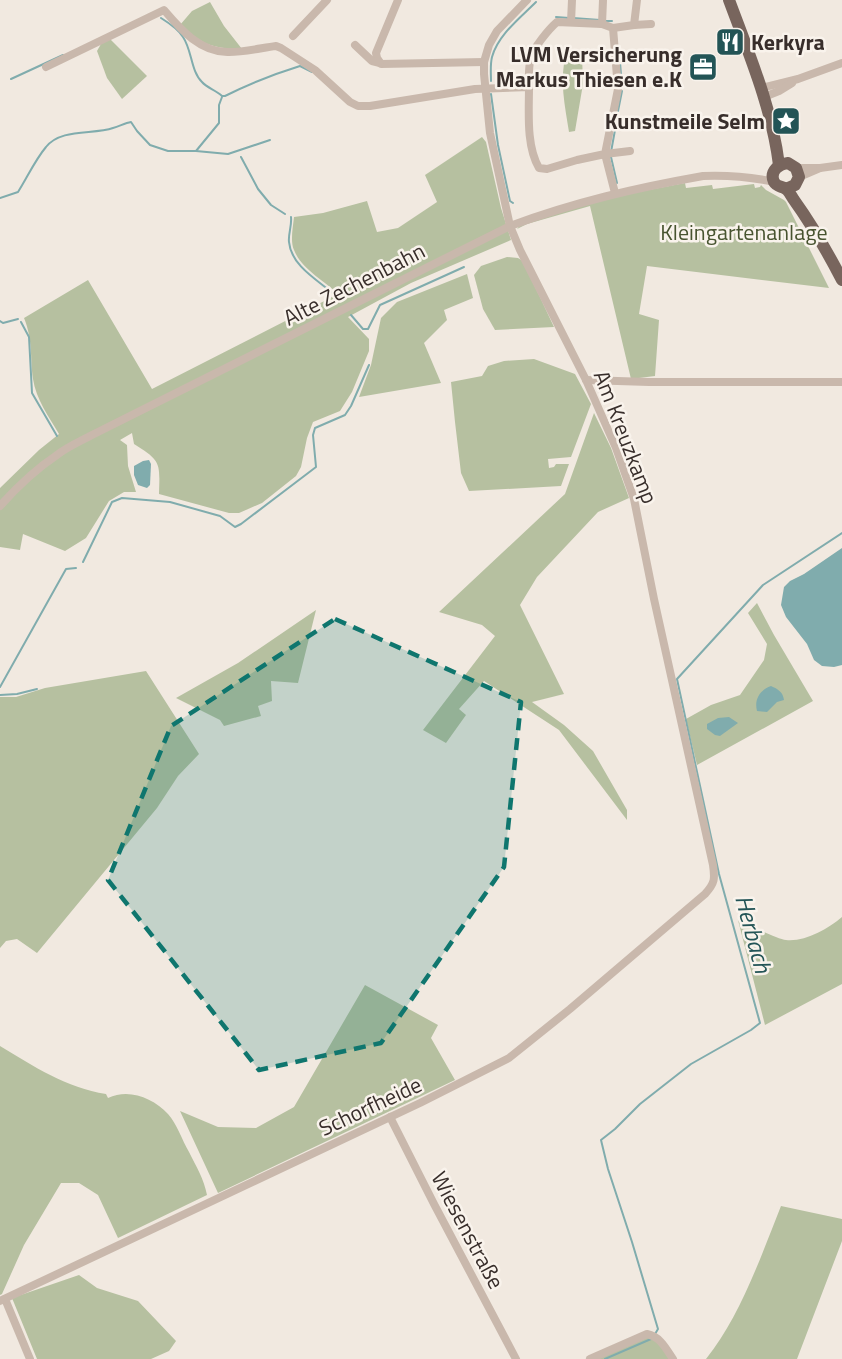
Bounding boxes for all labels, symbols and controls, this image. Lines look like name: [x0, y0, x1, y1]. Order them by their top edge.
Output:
place label: Kerkyra: [751, 25, 825, 59]
restaurant icon: Kerkyra: [714, 26, 746, 58]
place label: LVM Versicherung Markus Thiesen e.K: [496, 37, 682, 96]
office icon: LVM Versicherung Markus Thiesen e.K: [687, 51, 719, 83]
place label: Kunstmeile Selm: [605, 104, 765, 138]
place icon: Kunstmeile Selm: [770, 105, 802, 137]
park label: Kleingartenanlage: [660, 215, 828, 249]
street label: Alte Zechenbahn: [277, 234, 431, 334]
street label: Am Kreuzkamp: [585, 365, 667, 509]
water label: Herbach: [726, 891, 782, 978]
street label: Schorfheide: [313, 1067, 427, 1145]
street label: Wiesenstraße: [423, 1165, 513, 1295]

